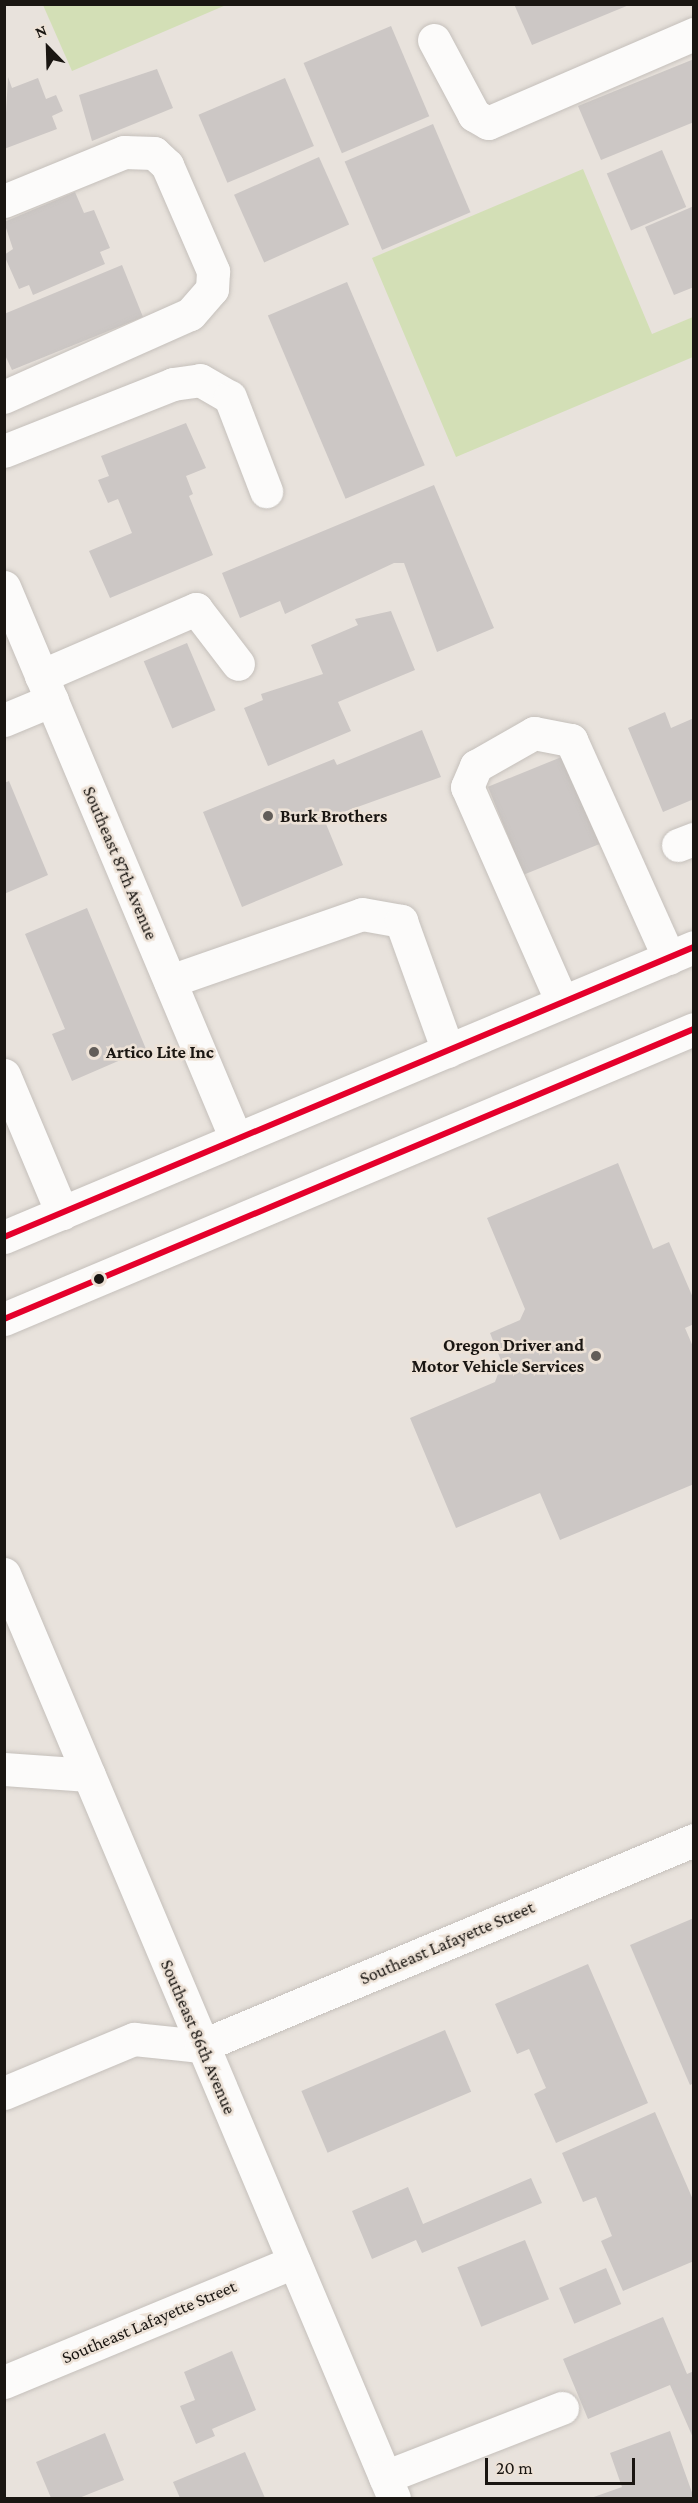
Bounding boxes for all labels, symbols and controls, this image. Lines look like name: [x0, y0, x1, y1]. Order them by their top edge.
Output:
north arrow: [18, 18, 78, 78]
text: N: [32, 21, 49, 41]
street label: Southeast 87th Avenue: [78, 783, 162, 943]
place label: Burk Brothers: [280, 805, 387, 827]
marker: Burk Brothers: [261, 809, 275, 823]
place label: Artico Lite Inc: [106, 1041, 214, 1063]
marker: Artico Lite Inc: [87, 1045, 101, 1059]
unlabelled marker: [93, 1273, 105, 1285]
place label: Oregon Driver and Motor Vehicle Services: [411, 1335, 584, 1378]
marker: Oregon Driver and Motor Vehicle Services: [589, 1349, 603, 1363]
street label: Southeast Lafayette Street: [357, 1896, 537, 1990]
street label: Southeast 86th Avenue: [156, 1956, 240, 2118]
street label: Southeast Lafayette Street: [59, 2275, 239, 2369]
scale bar: [488, 2446, 638, 2484]
text: 20 m: [496, 2458, 533, 2478]

